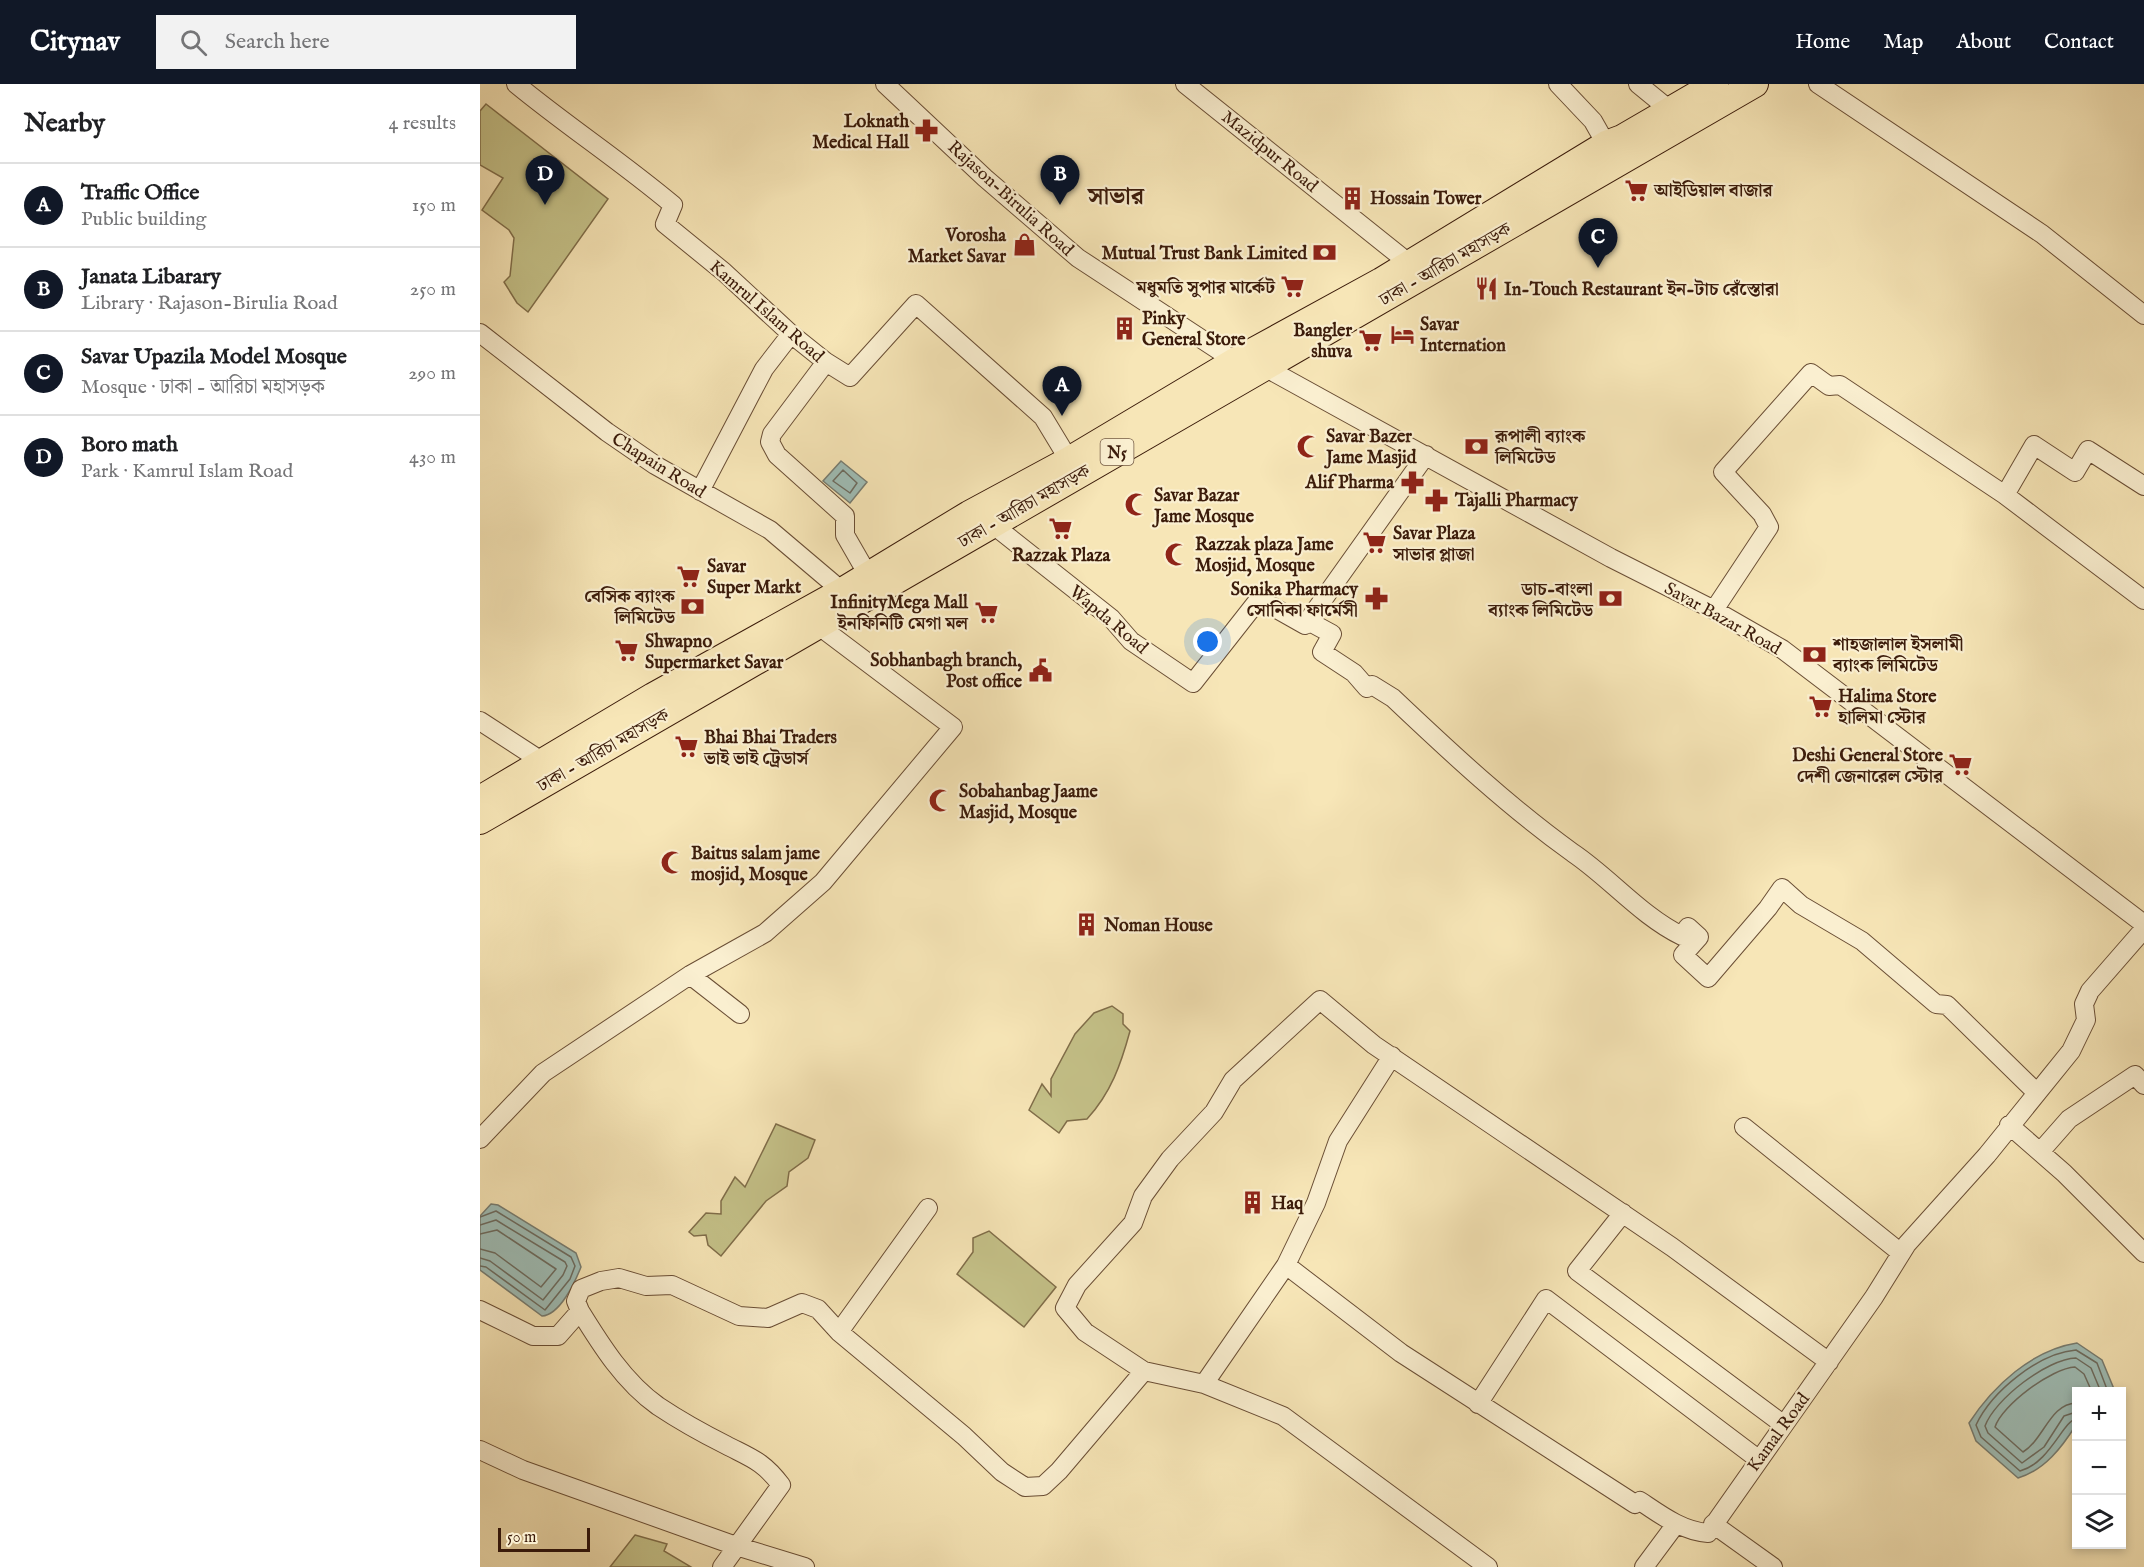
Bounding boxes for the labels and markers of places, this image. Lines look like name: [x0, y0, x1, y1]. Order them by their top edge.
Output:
place label: Loknath Medical Hall: [812, 111, 910, 155]
pharmacy icon: Loknath Medical Hall: [914, 118, 940, 144]
pin: D: [526, 156, 564, 205]
pin: B: [1040, 156, 1080, 205]
supermarket icon: আইডিয়াল বাজার: [1623, 177, 1649, 203]
place label: আইডিয়াল বাজার: [1653, 179, 1774, 203]
building icon: Hossain Tower: [1339, 185, 1365, 211]
place label: Hossain Tower: [1370, 188, 1482, 211]
pin: C: [1578, 218, 1618, 268]
place label: Vorosha Market Savar: [908, 225, 1007, 269]
shop icon: Vorosha Market Savar: [1011, 232, 1037, 258]
bank icon: Mutual Trust Bank Limited: [1312, 240, 1338, 266]
place label: Mutual Trust Bank Limited: [1102, 243, 1307, 266]
supermarket icon: মধুমতি সুপার মার্কেট: [1280, 274, 1306, 300]
place label: মধুমতি সুপার মার্কেট: [1135, 276, 1276, 300]
restaurant icon: In-Touch Restaurant ইন-টাচ রেঁস্তোরা: [1473, 276, 1499, 302]
place label: In-Touch Restaurant ইন-টাচ রেঁস্তোরা: [1504, 278, 1779, 302]
place label: Pinky General Store: [1142, 308, 1246, 352]
place label: Savar Internation: [1420, 314, 1506, 358]
building icon: Pinky General Store: [1111, 315, 1137, 341]
place label: Bangler shuva: [1293, 320, 1353, 364]
hotel icon: Savar Internation: [1389, 321, 1415, 347]
supermarket icon: Bangler shuva: [1357, 327, 1383, 353]
pin: A: [1042, 366, 1082, 416]
place label: Savar Bazer Jame Masjid: [1324, 426, 1417, 470]
place label: রূপালী ব্যাংক লিমিটেড: [1494, 426, 1586, 470]
mosque icon: Savar Bazer Jame Masjid: [1295, 433, 1321, 459]
bank icon: রূপালী ব্যাংক লিমিটেড: [1464, 433, 1490, 459]
pharmacy icon: Alif Pharma: [1399, 469, 1425, 495]
place label: Alif Pharma: [1305, 472, 1395, 495]
place label: Savar Bazar Jame Mosque: [1152, 485, 1255, 529]
pharmacy icon: Tajalli Pharmacy: [1424, 487, 1450, 513]
place label: Tajalli Pharmacy: [1454, 490, 1579, 513]
mosque icon: Savar Bazar Jame Mosque: [1123, 492, 1149, 518]
supermarket icon: Razzak Plaza: [1048, 516, 1074, 542]
place label: Savar Plaza সাভার প্লাজা: [1392, 523, 1476, 567]
supermarket icon: Savar Plaza সাভার প্লাজা: [1362, 530, 1388, 556]
place label: Razzak plaza Jame Mosjid, Mosque: [1195, 534, 1334, 578]
mosque icon: Razzak plaza Jame Mosjid, Mosque: [1164, 541, 1190, 567]
place label: Razzak Plaza: [1012, 545, 1112, 568]
place label: Savar Super Markt: [707, 556, 802, 600]
supermarket icon: Savar Super Markt: [676, 563, 702, 589]
place label: Sonika Pharmacy সোনিকা ফার্মেসী: [1231, 579, 1359, 623]
place label: ডাচ-বাংলা ব্যাংক লিমিটেড: [1487, 579, 1595, 623]
place label: বেসিক ব্যাংক লিমিটেড: [584, 586, 677, 630]
pharmacy icon: Sonika Pharmacy সোনিকা ফার্মেসী: [1363, 586, 1389, 612]
bank icon: ডাচ-বাংলা ব্যাংক লিমিটেড: [1598, 586, 1624, 612]
place label: InfinityMega Mall ইনফিনিটি মেগা মল: [830, 592, 969, 636]
bank icon: বেসিক ব্যাংক লিমিটেড: [680, 593, 706, 619]
supermarket icon: InfinityMega Mall ইনফিনিটি মেগা মল: [973, 599, 999, 625]
place label: Shwapno Supermarket Savar: [645, 631, 784, 675]
place label: শাহজালাল ইসলামী ব্যাংক লিমিটেড: [1832, 633, 1963, 678]
supermarket icon: Shwapno Supermarket Savar: [614, 638, 640, 664]
bank icon: শাহজালাল ইসলামী ব্যাংক লিমিটেড: [1802, 641, 1828, 667]
place label: Sobhanbagh branch, Post office: [870, 650, 1023, 694]
public building icon: Sobhanbagh branch, Post office: [1027, 657, 1053, 683]
place label: Halima Store হালিমা স্টোর: [1837, 686, 1937, 730]
supermarket icon: Halima Store হালিমা স্টোর: [1807, 693, 1833, 719]
place label: Bhai Bhai Traders ভাই ভাই ট্রেডার্স: [703, 727, 838, 771]
supermarket icon: Bhai Bhai Traders ভাই ভাই ট্রেডার্স: [673, 734, 699, 760]
place label: Deshi General Store দেশী জেনারেল স্টোর: [1792, 745, 1944, 789]
supermarket icon: Deshi General Store দেশী জেনারেল স্টোর: [1948, 752, 1974, 778]
place label: Sobahanbag Jaame Masjid, Mosque: [959, 781, 1099, 825]
mosque icon: Sobahanbag Jaame Masjid, Mosque: [928, 788, 954, 814]
place label: Baitus salam jame mosjid, Mosque: [691, 843, 821, 887]
mosque icon: Baitus salam jame mosjid, Mosque: [660, 850, 686, 876]
building icon: Noman House: [1073, 912, 1099, 938]
place label: Noman House: [1103, 915, 1213, 938]
building icon: Haq: [1240, 1190, 1266, 1216]
place label: Haq: [1271, 1193, 1304, 1216]

